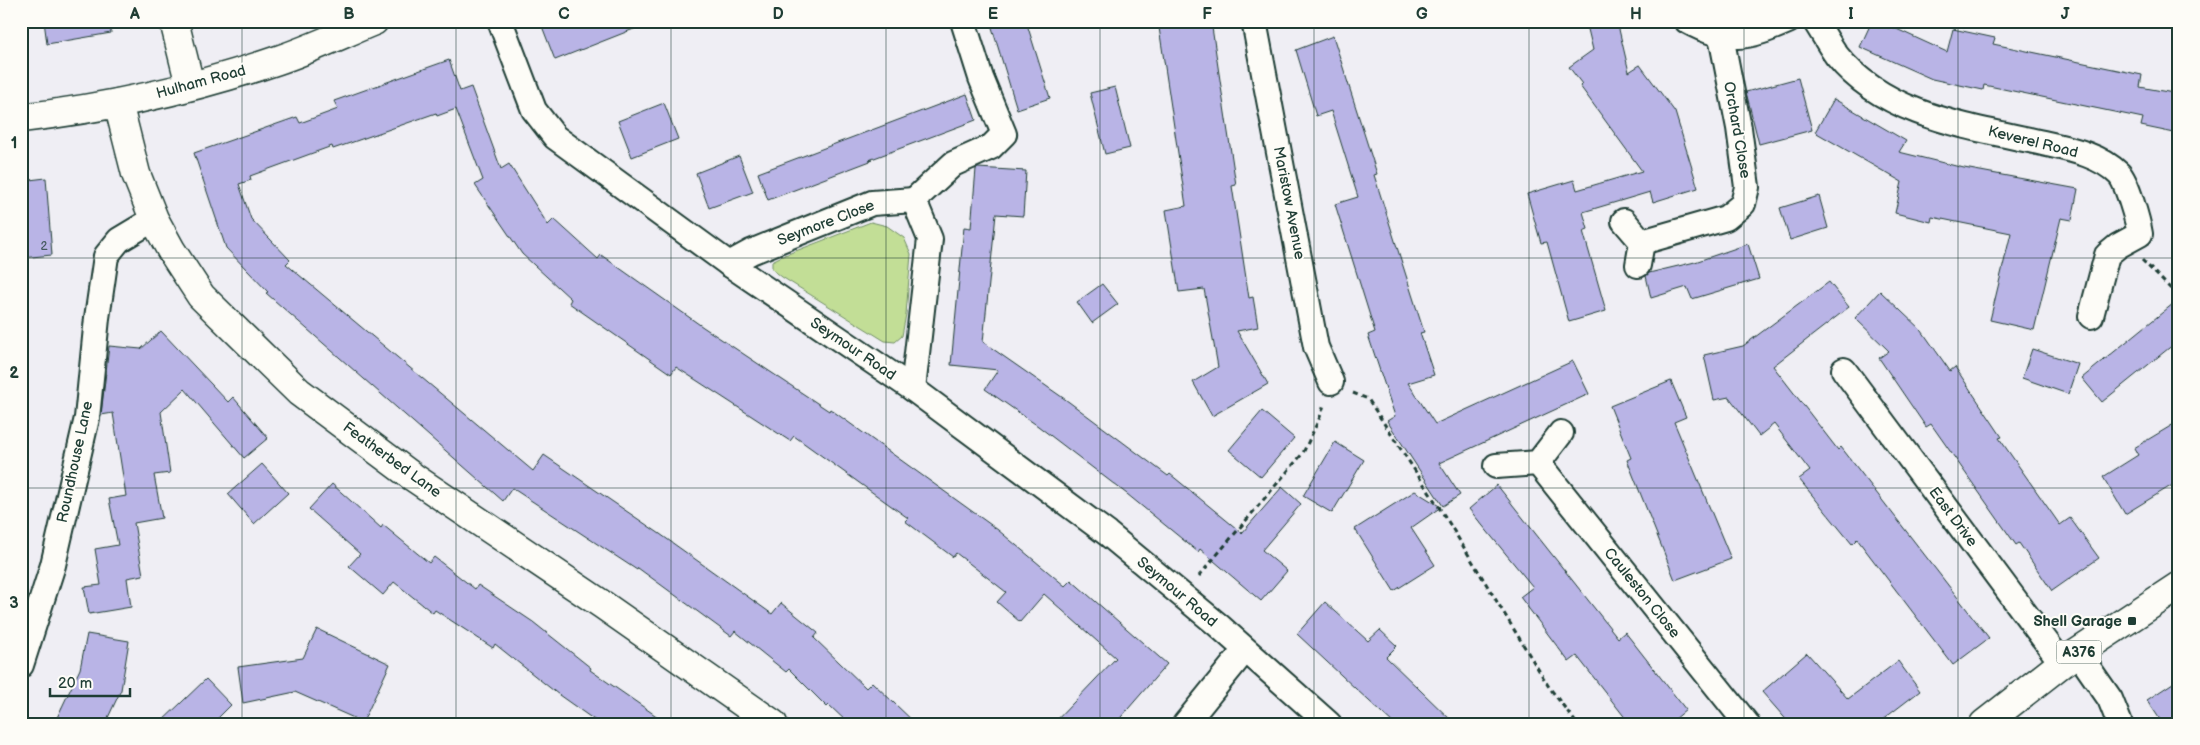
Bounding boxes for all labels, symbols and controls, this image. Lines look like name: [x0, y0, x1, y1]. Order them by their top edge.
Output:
text: A: [129, 5, 140, 24]
text: B: [343, 5, 355, 24]
text: C: [558, 5, 570, 24]
text: D: [772, 5, 784, 24]
text: E: [988, 5, 998, 24]
text: F: [1202, 5, 1212, 24]
text: G: [1416, 5, 1428, 24]
text: H: [1630, 5, 1642, 24]
text: I: [1848, 5, 1854, 24]
text: J: [2061, 5, 2070, 24]
street label: Hulham Road: [154, 61, 248, 103]
street label: Orchard Close: [1719, 80, 1755, 180]
street label: Keverel Road: [1986, 122, 2080, 162]
text: 1: [11, 134, 17, 153]
street label: Maristow Avenue: [1269, 145, 1309, 261]
street label: Seymore Close: [775, 196, 877, 250]
house number: 2: [40, 239, 48, 254]
street label: Seymour Road: [806, 313, 900, 385]
text: 2: [9, 364, 19, 383]
street label: Roundhouse Lane: [53, 399, 97, 525]
street label: Featherbed Lane: [339, 418, 445, 502]
street label: East Drive: [1924, 483, 1982, 551]
street label: Cauleston Close: [1600, 544, 1684, 642]
street label: Seymour Road: [1133, 553, 1221, 631]
text: 3: [9, 594, 19, 613]
place label: Shell Garage: [2033, 612, 2122, 631]
marker: Shell Garage: [2126, 615, 2138, 627]
road number: A376: [2056, 640, 2102, 664]
scale bar: [50, 665, 130, 697]
text: 20 m: [58, 674, 92, 693]

